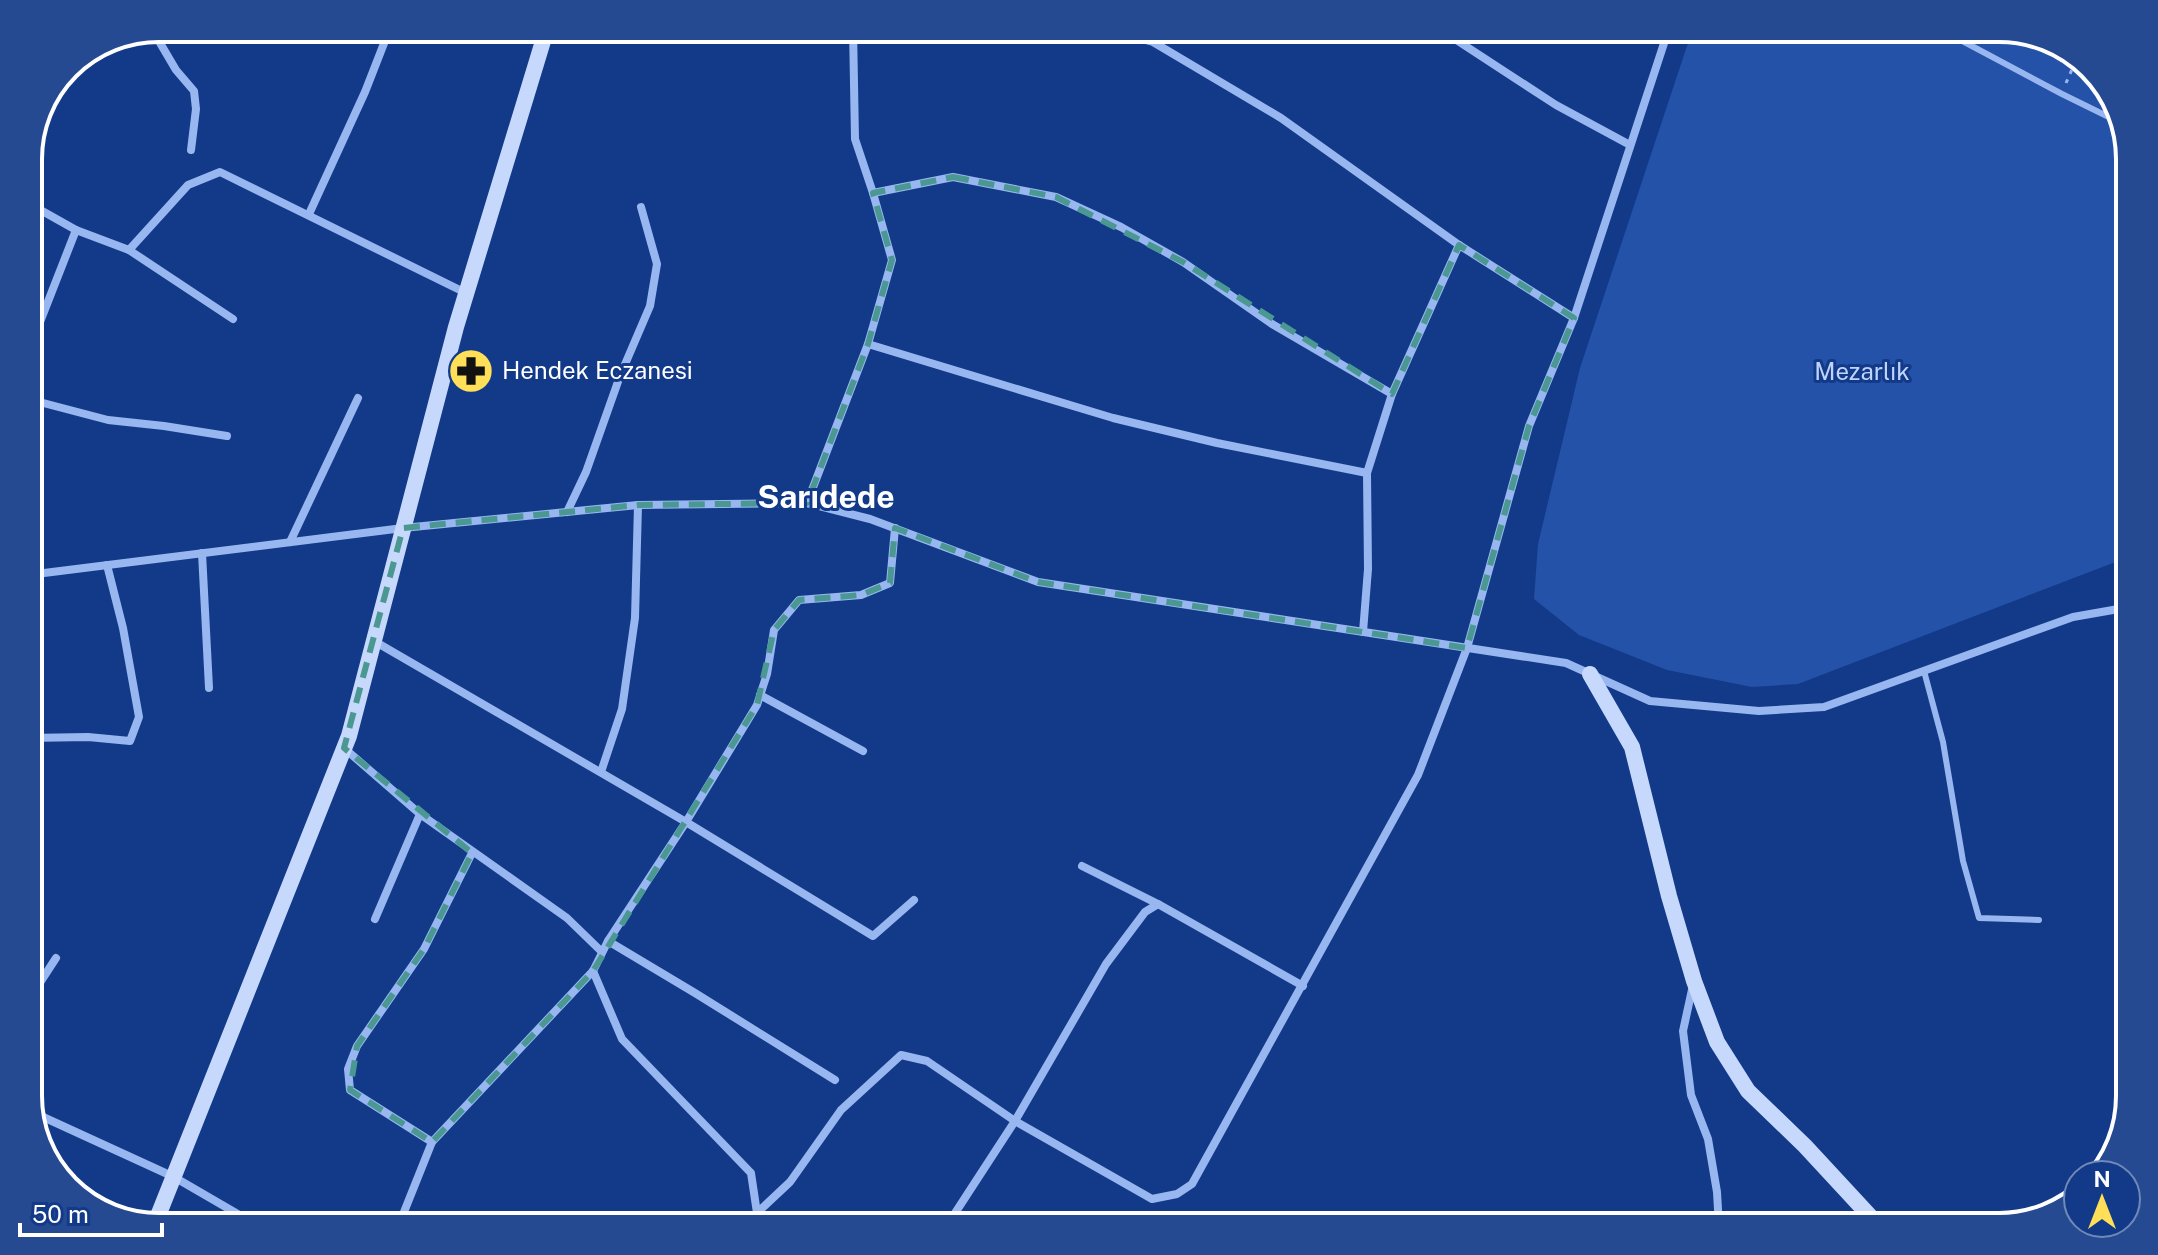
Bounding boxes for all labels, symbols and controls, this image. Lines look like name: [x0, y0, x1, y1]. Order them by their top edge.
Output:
pharmacy icon: Hendek Eczanesi: [447, 347, 495, 395]
place label: Hendek Eczanesi: [502, 356, 693, 384]
park label: Mezarlık: [1814, 357, 1910, 385]
district label: Sarıdede: [757, 478, 895, 515]
north arrow: [2062, 1159, 2142, 1239]
text: N: [2093, 1166, 2111, 1192]
scale bar: [20, 1187, 162, 1237]
text: 50 m: [32, 1200, 89, 1228]

